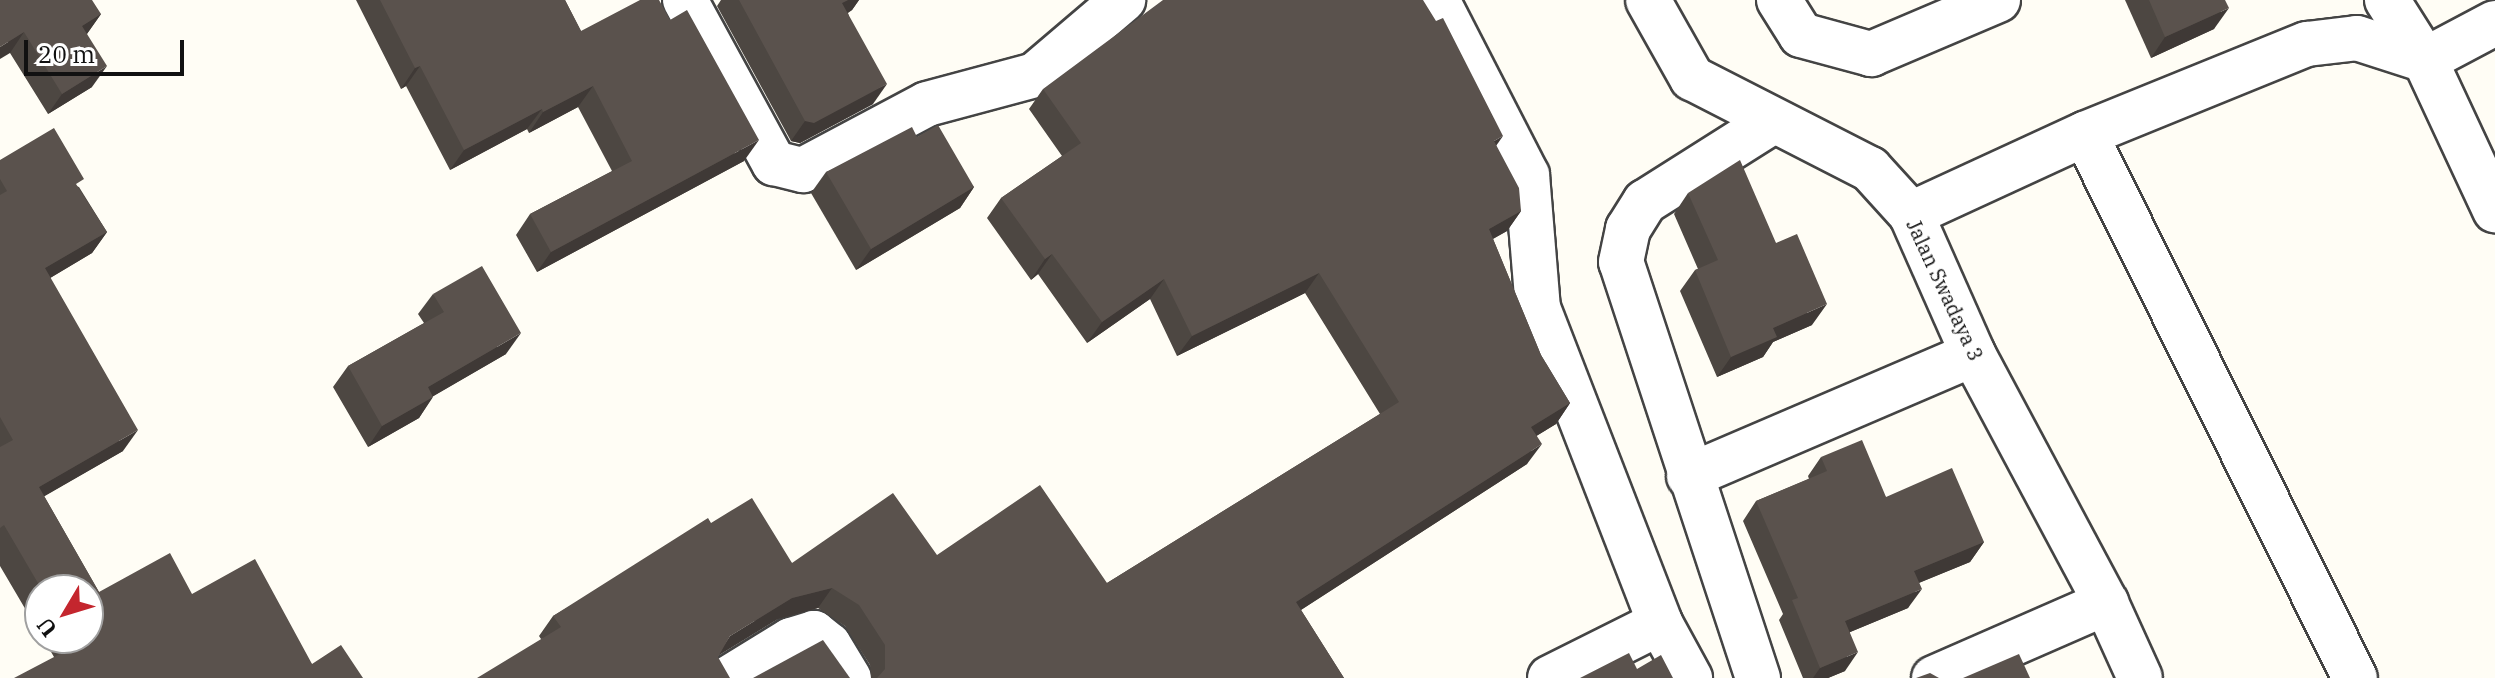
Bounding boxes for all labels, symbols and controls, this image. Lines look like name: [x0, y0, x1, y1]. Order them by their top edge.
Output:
scale bar: [28, 24, 188, 74]
text: 20 m: [38, 38, 95, 70]
street label: Jalan Swadaya 3: [1902, 215, 1988, 365]
north arrow: [24, 574, 104, 654]
text: U: [30, 612, 63, 643]

